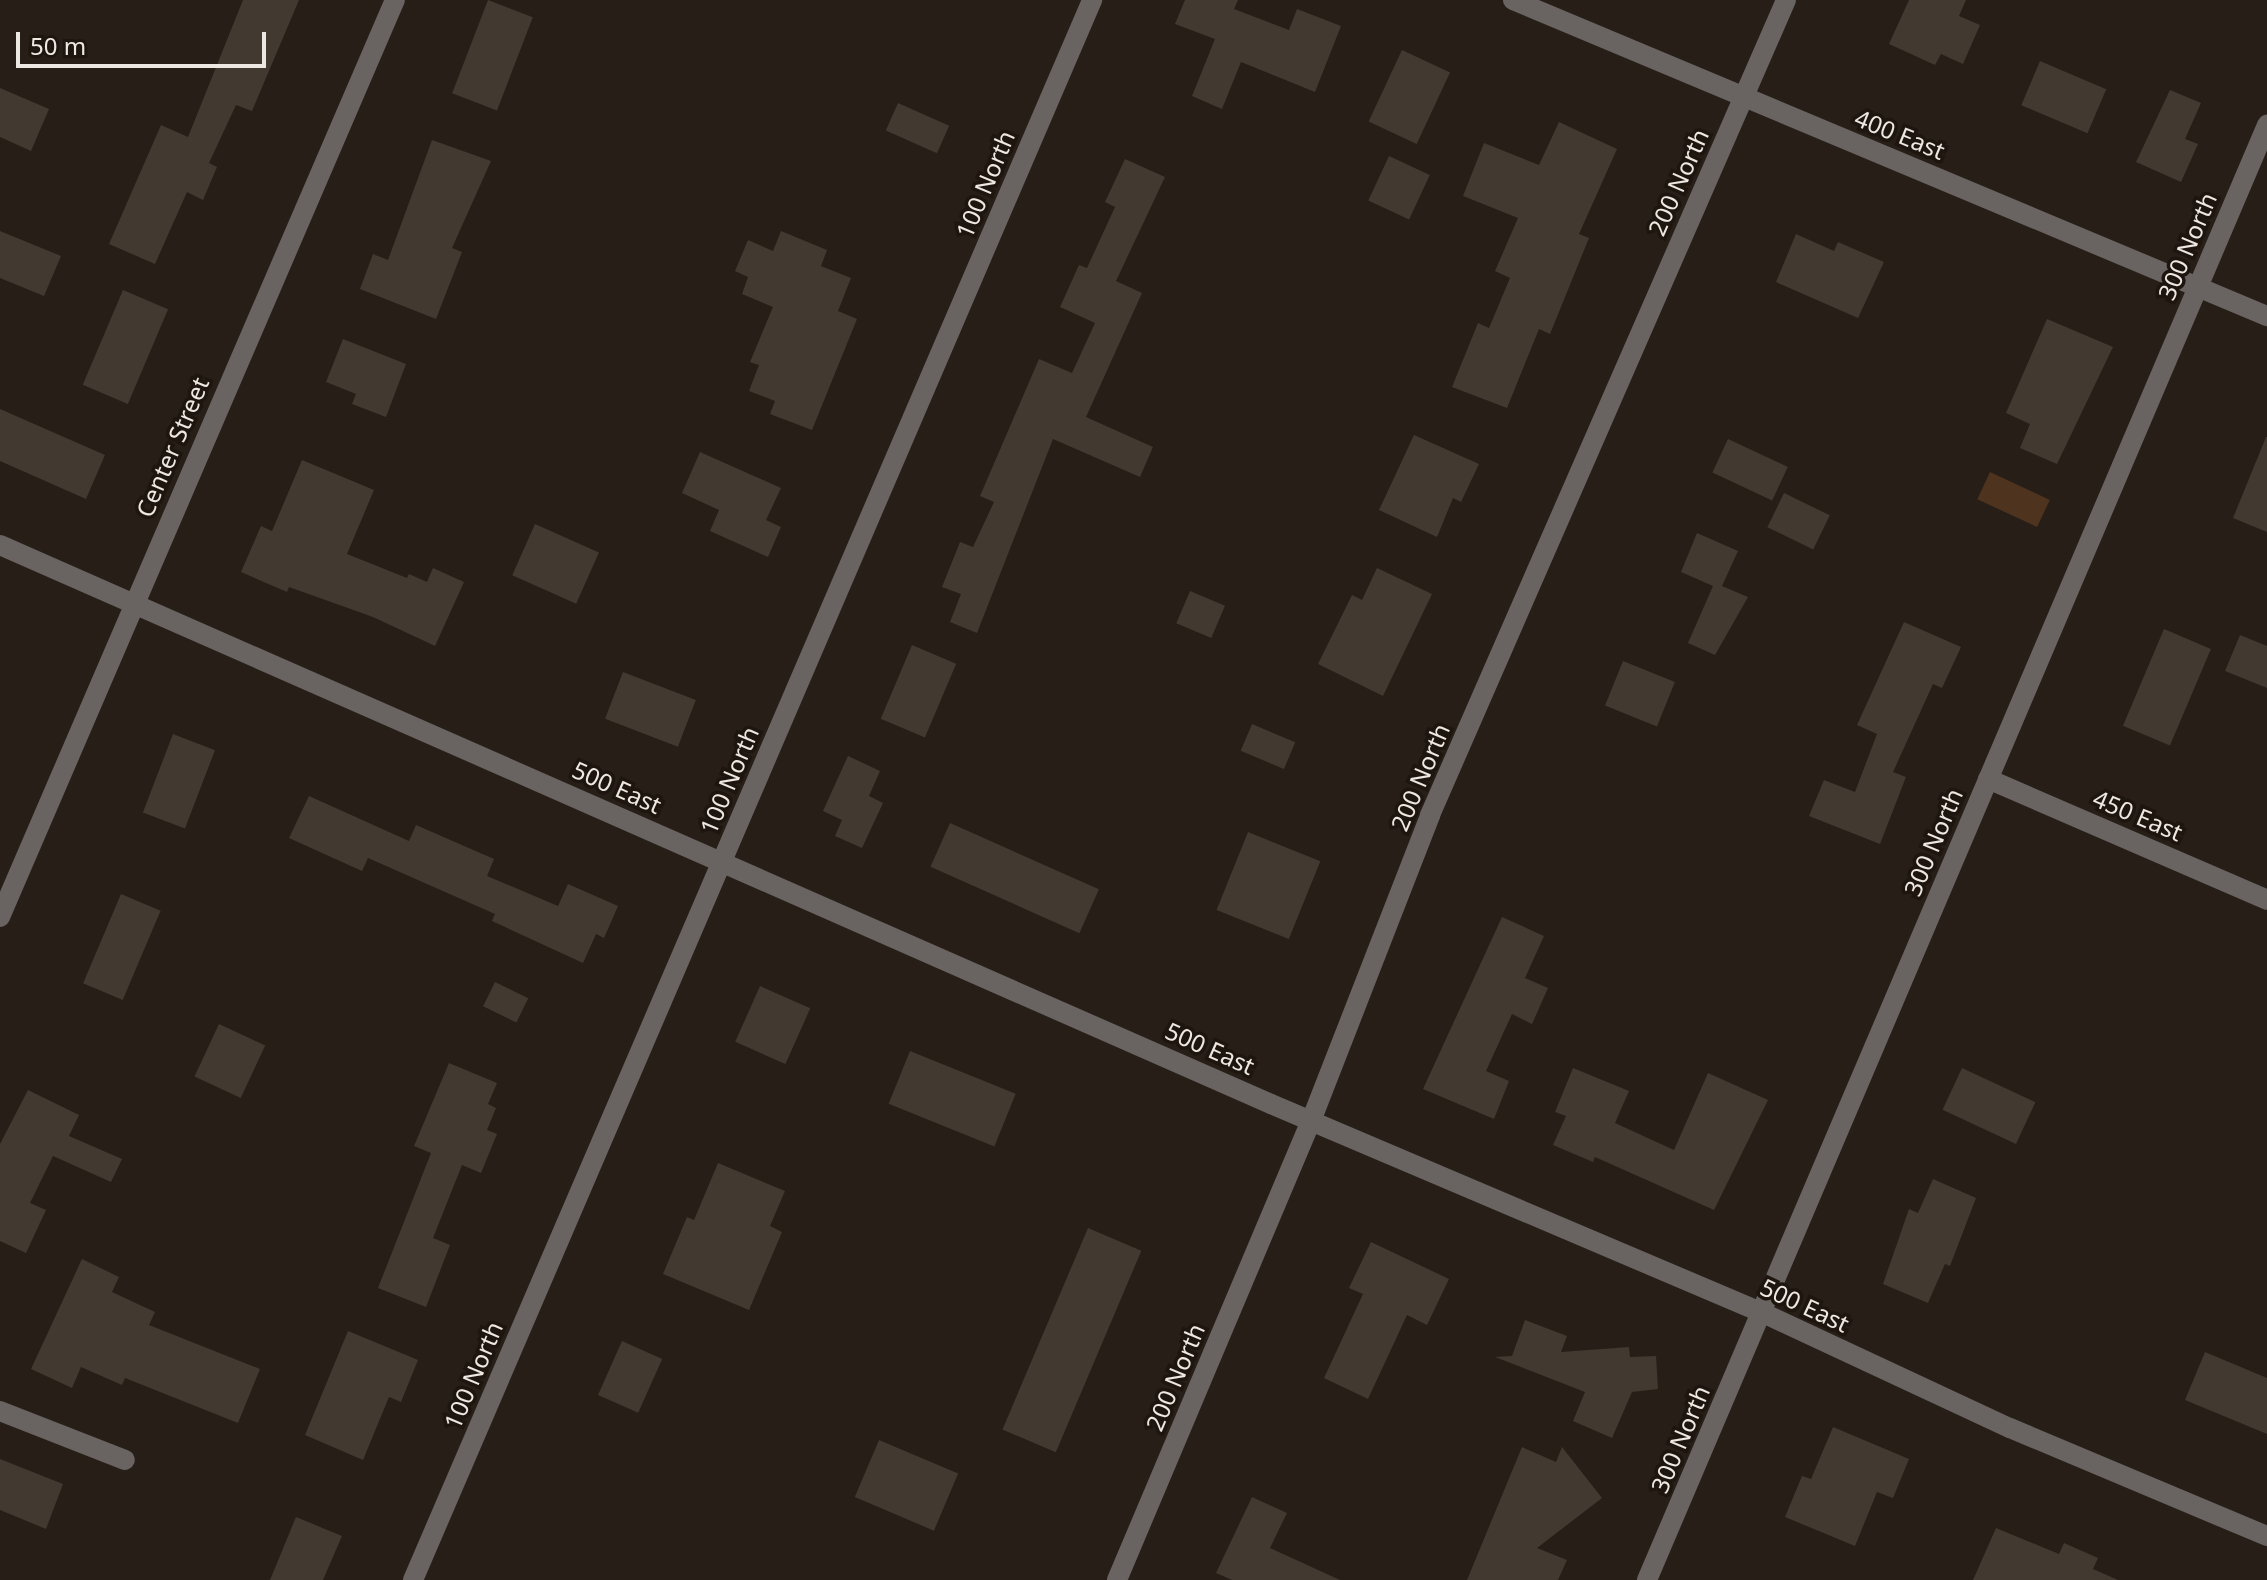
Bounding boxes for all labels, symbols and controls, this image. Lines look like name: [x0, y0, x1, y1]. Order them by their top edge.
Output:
scale bar: [20, 16, 270, 66]
text: 50 m: [30, 29, 86, 62]
street label: 400 East: [1851, 103, 1949, 165]
street label: 200 North: [1642, 124, 1714, 240]
street label: 100 North: [950, 126, 1020, 242]
street label: 300 North: [2152, 188, 2222, 304]
street label: Center Street: [130, 373, 214, 521]
street label: 200 North: [1385, 719, 1455, 835]
street label: 100 North: [694, 722, 764, 838]
street label: 500 East: [568, 755, 666, 819]
street label: 450 East: [2089, 783, 2187, 847]
street label: 300 North: [1898, 784, 1968, 900]
street label: 500 East: [1161, 1016, 1259, 1080]
street label: 500 East: [1756, 1272, 1854, 1338]
street label: 100 North: [438, 1317, 508, 1433]
street label: 200 North: [1140, 1319, 1210, 1435]
street label: 300 North: [1645, 1381, 1715, 1497]

